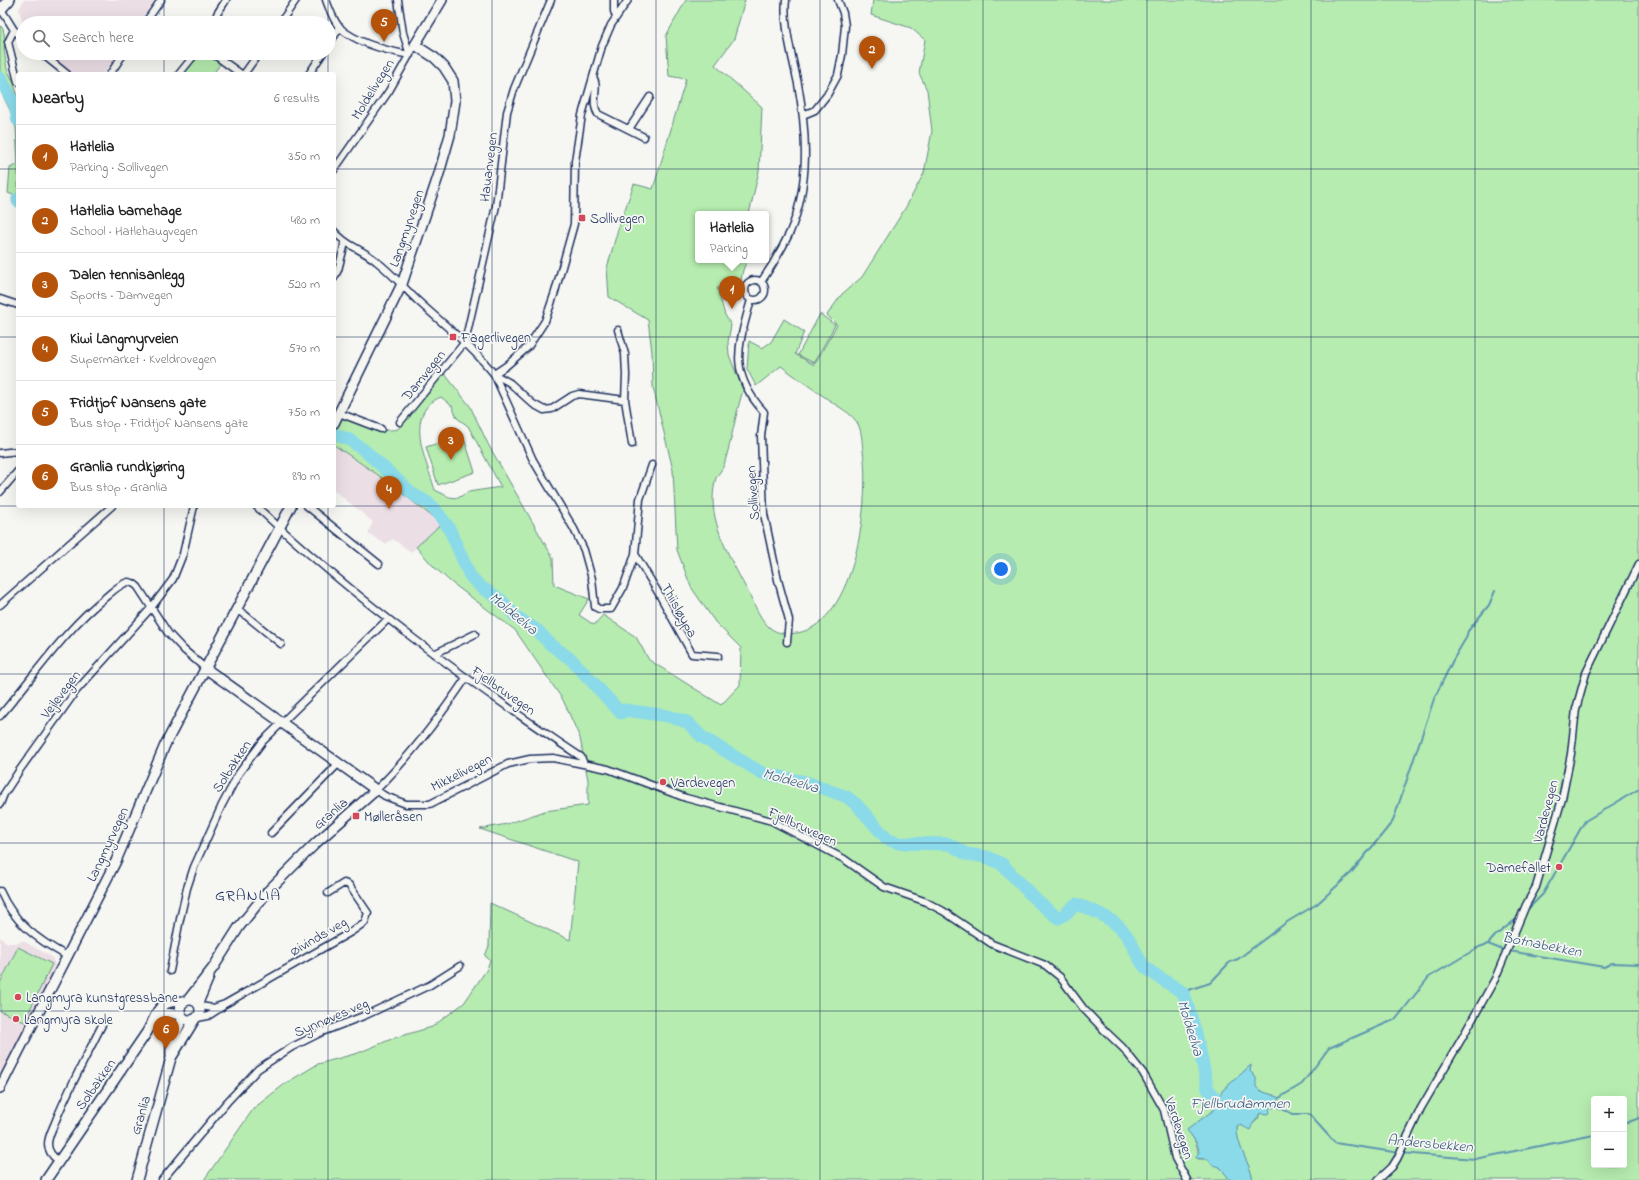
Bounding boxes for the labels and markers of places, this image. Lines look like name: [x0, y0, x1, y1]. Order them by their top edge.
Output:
pin: 5: [371, 9, 397, 42]
pin: 2: [859, 36, 885, 69]
place label: Sollivegen: [590, 209, 645, 231]
marker: Sollivegen: [577, 213, 587, 223]
pin: 1: [719, 276, 745, 309]
place label: Fagerlivegen: [460, 328, 531, 350]
marker: Fagerlivegen: [448, 332, 458, 342]
pin: 3: [438, 427, 464, 460]
pin: 4: [376, 476, 402, 509]
place label: Vardevegen: [670, 773, 735, 795]
marker: Vardevegen: [658, 777, 668, 787]
place label: Mølleråsen: [364, 807, 423, 828]
marker: Mølleråsen: [351, 811, 361, 821]
place label: Damefallet: [1485, 858, 1551, 879]
marker: Damefallet: [1554, 862, 1564, 872]
place label: Langmyra kunstgressbane: [26, 988, 179, 1010]
marker: Langmyra kunstgressbane: [13, 992, 23, 1002]
place label: Langmyra skole: [24, 1010, 113, 1032]
marker: Langmyra skole: [11, 1014, 21, 1024]
pin: 6: [153, 1016, 179, 1049]

